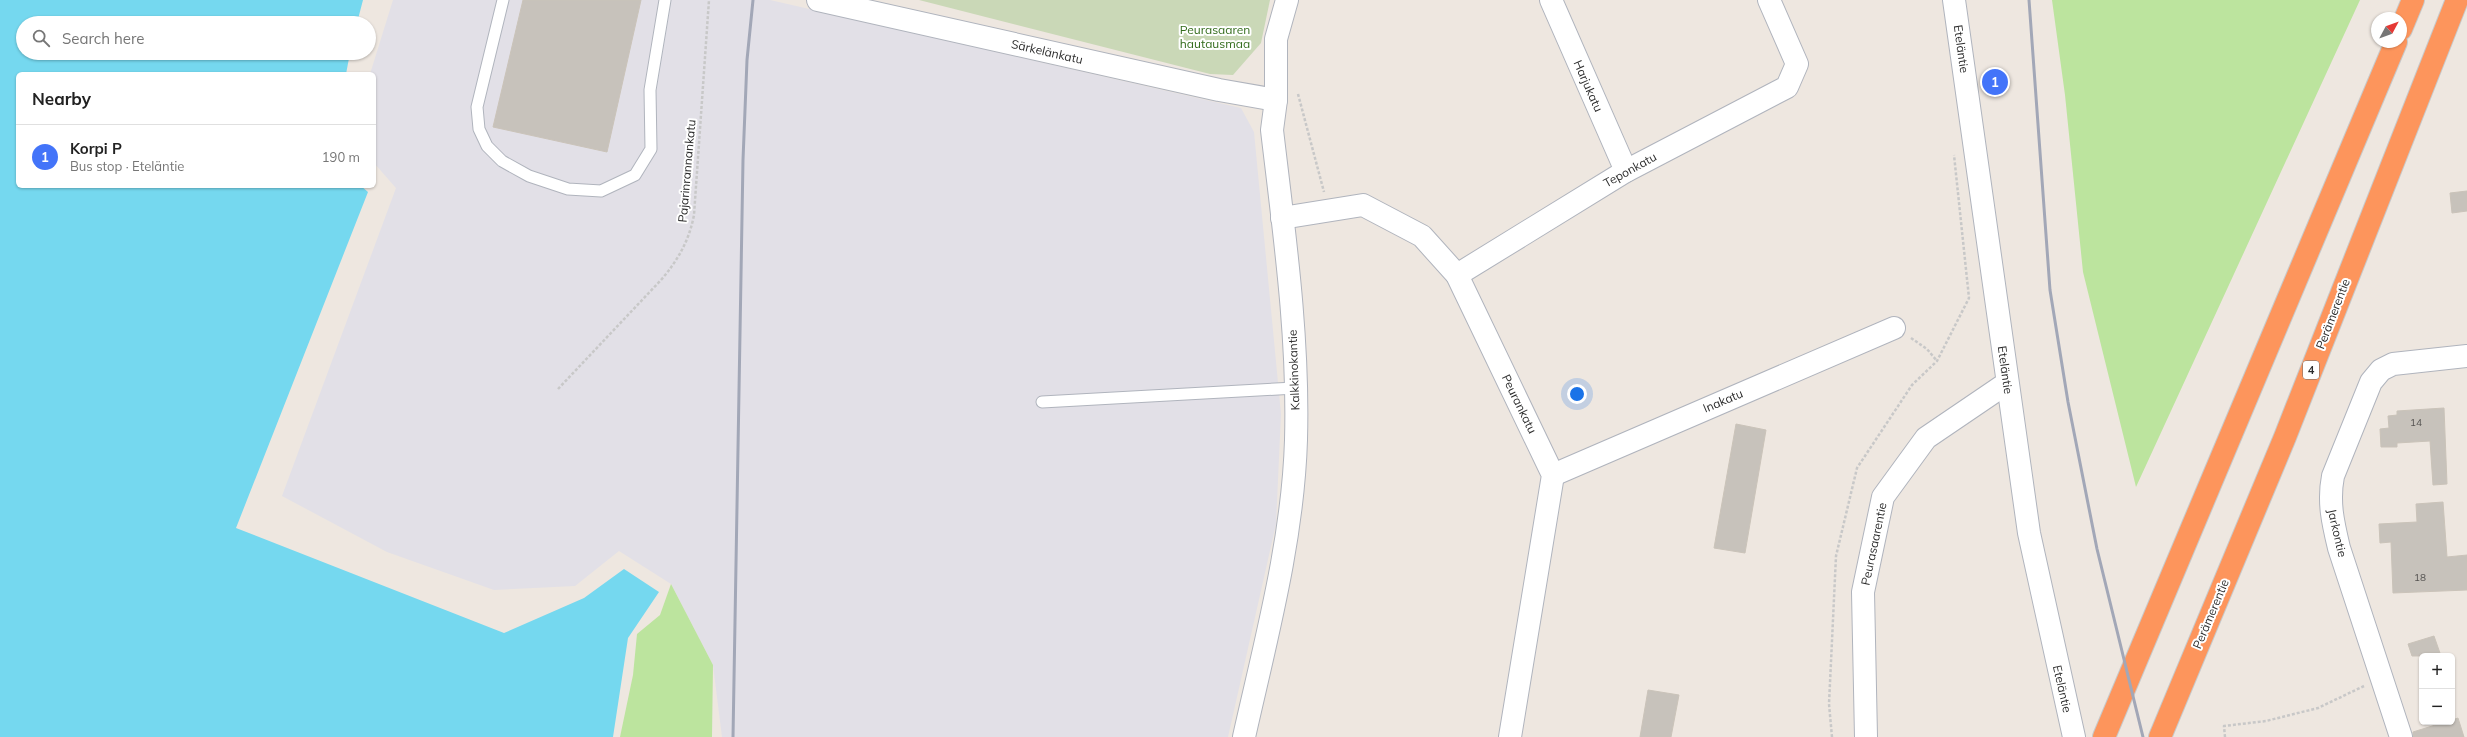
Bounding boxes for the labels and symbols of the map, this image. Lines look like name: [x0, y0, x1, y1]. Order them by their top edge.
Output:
north arrow: [2371, 12, 2407, 48]
park label: Peurasaaren hautausmaa: [1180, 22, 1250, 51]
street label: Eteläntie: [1951, 24, 1972, 74]
street label: Särkelänkatu: [1010, 36, 1084, 67]
street label: Harjukatu: [1570, 58, 1606, 114]
pin: 1: [1982, 67, 2008, 97]
street label: Pajarinrannankatu: [675, 119, 698, 223]
street label: Teponkatu: [1601, 149, 1659, 190]
street label: Perämerentie: [2312, 277, 2353, 351]
street label: Kalkkinokantie: [1285, 329, 1302, 411]
street label: Eteläntie: [1995, 345, 2016, 395]
road number: 4: [2303, 361, 2319, 379]
street label: Peurankatu: [1499, 372, 1540, 436]
your location: [1567, 384, 1587, 404]
street label: Inakatu: [1701, 385, 1745, 416]
house number: 14: [2410, 416, 2422, 429]
street label: Peurasaarentie: [1857, 501, 1890, 587]
street label: Jarkontie: [2325, 507, 2350, 558]
house number: 18: [2414, 571, 2426, 584]
street label: Perämerentie: [2189, 577, 2232, 651]
street label: Eteläntie: [2050, 664, 2075, 714]

